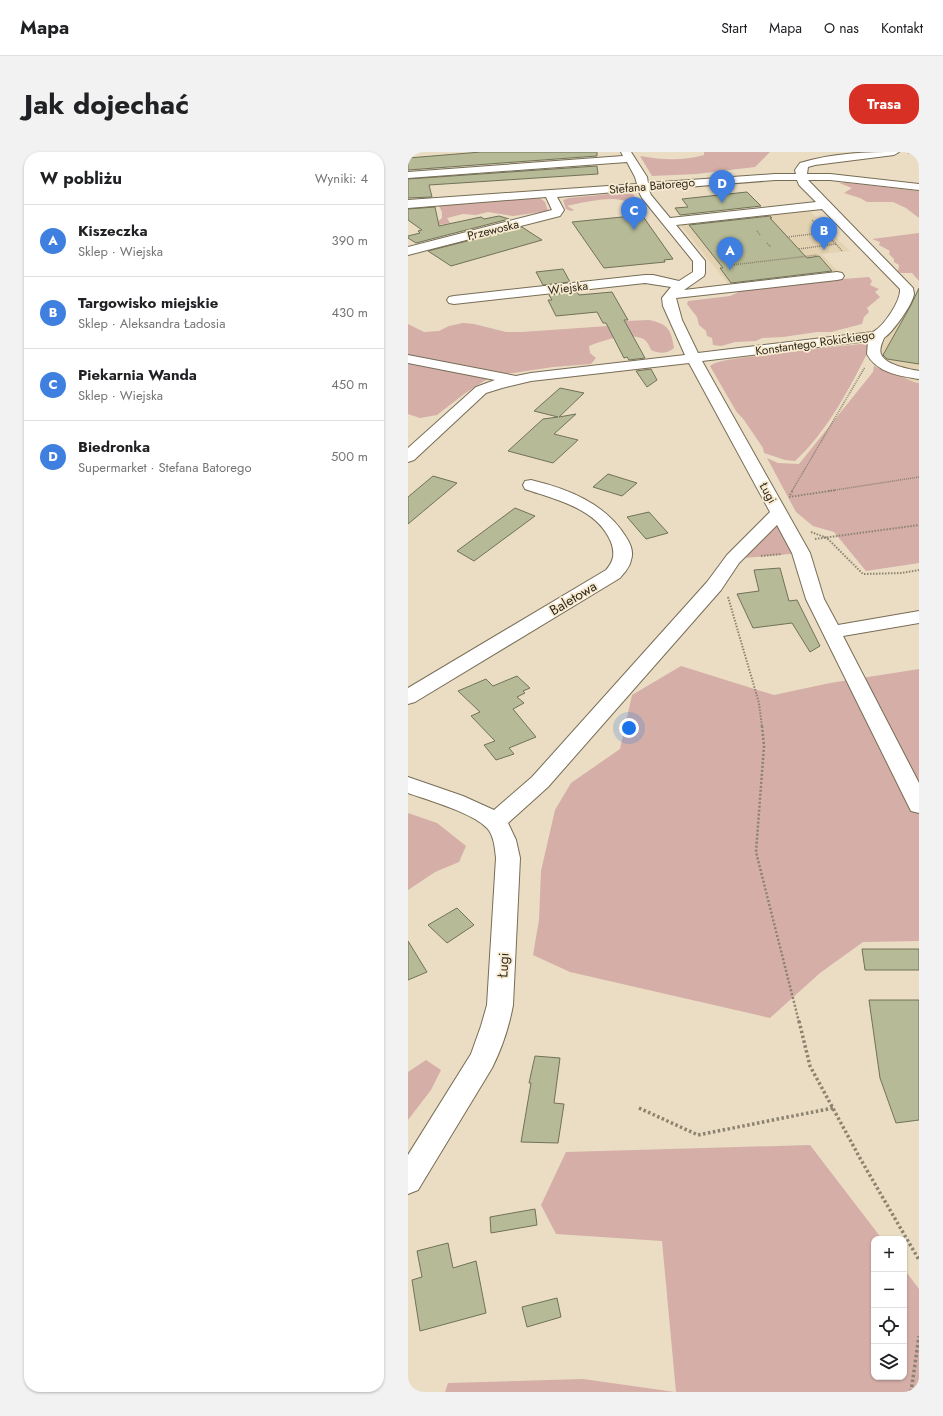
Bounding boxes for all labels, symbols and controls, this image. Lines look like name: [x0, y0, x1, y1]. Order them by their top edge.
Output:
text: Mapa: [20, 14, 69, 41]
text: Start: [721, 18, 747, 38]
text: Mapa: [769, 18, 802, 38]
text: O nas: [824, 18, 859, 38]
text: Kontakt: [881, 18, 923, 38]
text: Jak dojechać: [24, 84, 189, 125]
button: Trasa: [849, 84, 919, 124]
text: W pobliżu: [40, 166, 122, 190]
text: Wyniki: 4: [315, 169, 368, 188]
pin: D: [709, 170, 735, 203]
street label: Stefana Batorego: [608, 173, 696, 199]
pin: C: [621, 197, 647, 230]
street label: Przewoska: [465, 215, 521, 245]
pin: B: [811, 217, 837, 250]
text: Kiszeczka: [78, 220, 148, 242]
text: A: [48, 231, 58, 250]
text: 390 m: [332, 231, 368, 250]
pin: A: [717, 237, 743, 270]
text: Sklep · Wiejska: [78, 242, 163, 261]
street label: Wiejska: [547, 277, 589, 299]
text: Targowisko miejskie: [78, 292, 218, 314]
text: B: [49, 303, 57, 322]
text: 430 m: [331, 303, 368, 322]
text: Sklep · Aleksandra Ładosia: [78, 314, 225, 333]
street label: Konstantego Rokickiego: [754, 326, 876, 360]
text: Piekarnia Wanda: [78, 364, 197, 386]
text: C: [48, 375, 58, 394]
text: 450 m: [331, 375, 368, 394]
text: Sklep · Wiejska: [78, 386, 163, 405]
text: Biedronka: [78, 436, 150, 458]
text: D: [48, 447, 58, 466]
text: 500 m: [331, 447, 368, 466]
text: Supermarket · Stefana Batorego: [78, 458, 252, 477]
street label: Ługi: [754, 478, 781, 507]
street label: Baletowa: [546, 576, 600, 620]
your location: [619, 718, 639, 738]
street label: Ługi: [492, 952, 514, 979]
map controls: [871, 1236, 907, 1380]
button: +: [871, 1236, 907, 1272]
button: −: [871, 1272, 907, 1308]
button: locate: [871, 1308, 907, 1344]
button: layers: [871, 1344, 907, 1380]

